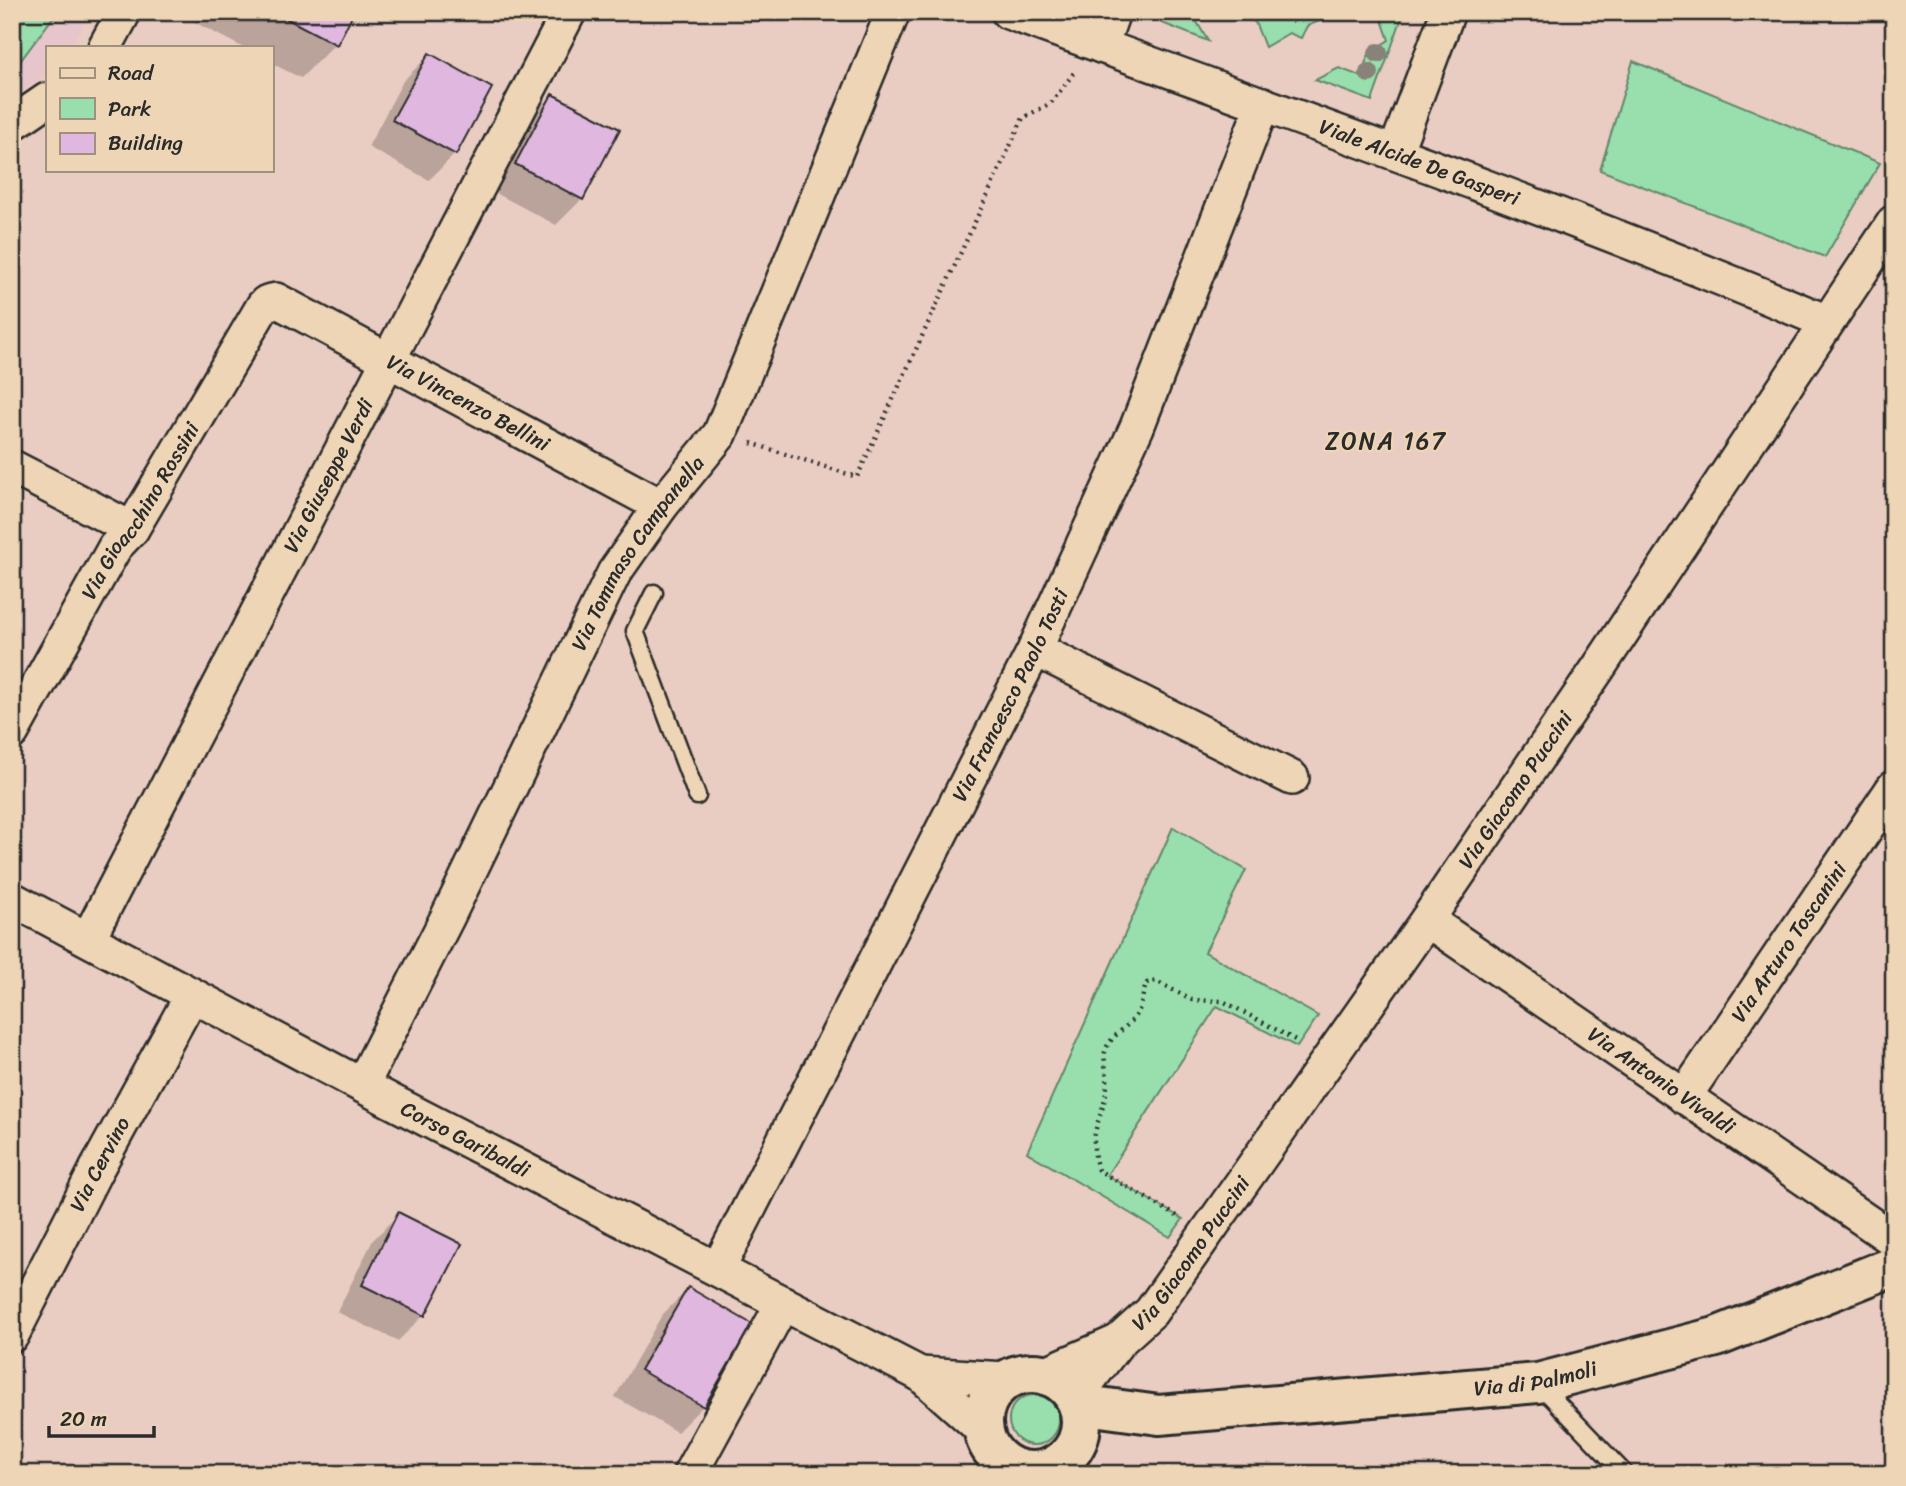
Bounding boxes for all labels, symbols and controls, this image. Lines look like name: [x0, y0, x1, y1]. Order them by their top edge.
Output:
legend: [46, 46, 273, 172]
text: Road: [108, 54, 155, 92]
text: Park: [108, 90, 151, 128]
street label: Viale Alcide De Gasperi: [1314, 108, 1526, 218]
text: Building: [108, 124, 184, 162]
street label: Via Vincenzo Bellini: [379, 343, 558, 463]
street label: Via Giuseppe Verdi: [272, 390, 385, 560]
street label: Via Gioacchino Rossini: [70, 413, 211, 607]
district label: ZONA 167: [1325, 420, 1447, 462]
street label: Via Tommaso Campanella: [560, 446, 715, 657]
street label: Via Francesco Paolo Tosti: [941, 581, 1080, 809]
street label: Via Giacomo Puccini: [1448, 702, 1584, 877]
street label: Via Arturo Toscanini: [1721, 853, 1858, 1030]
street label: Via Antonio Vivaldi: [1579, 1016, 1744, 1146]
street label: Corso Garibaldi: [394, 1090, 538, 1189]
street label: Via Cervino: [59, 1109, 141, 1219]
street label: Via Giacomo Puccini: [1122, 1167, 1261, 1341]
street label: Via di Palmoli: [1472, 1349, 1602, 1407]
scale bar: [49, 1395, 154, 1439]
text: 20 m: [60, 1400, 107, 1438]

